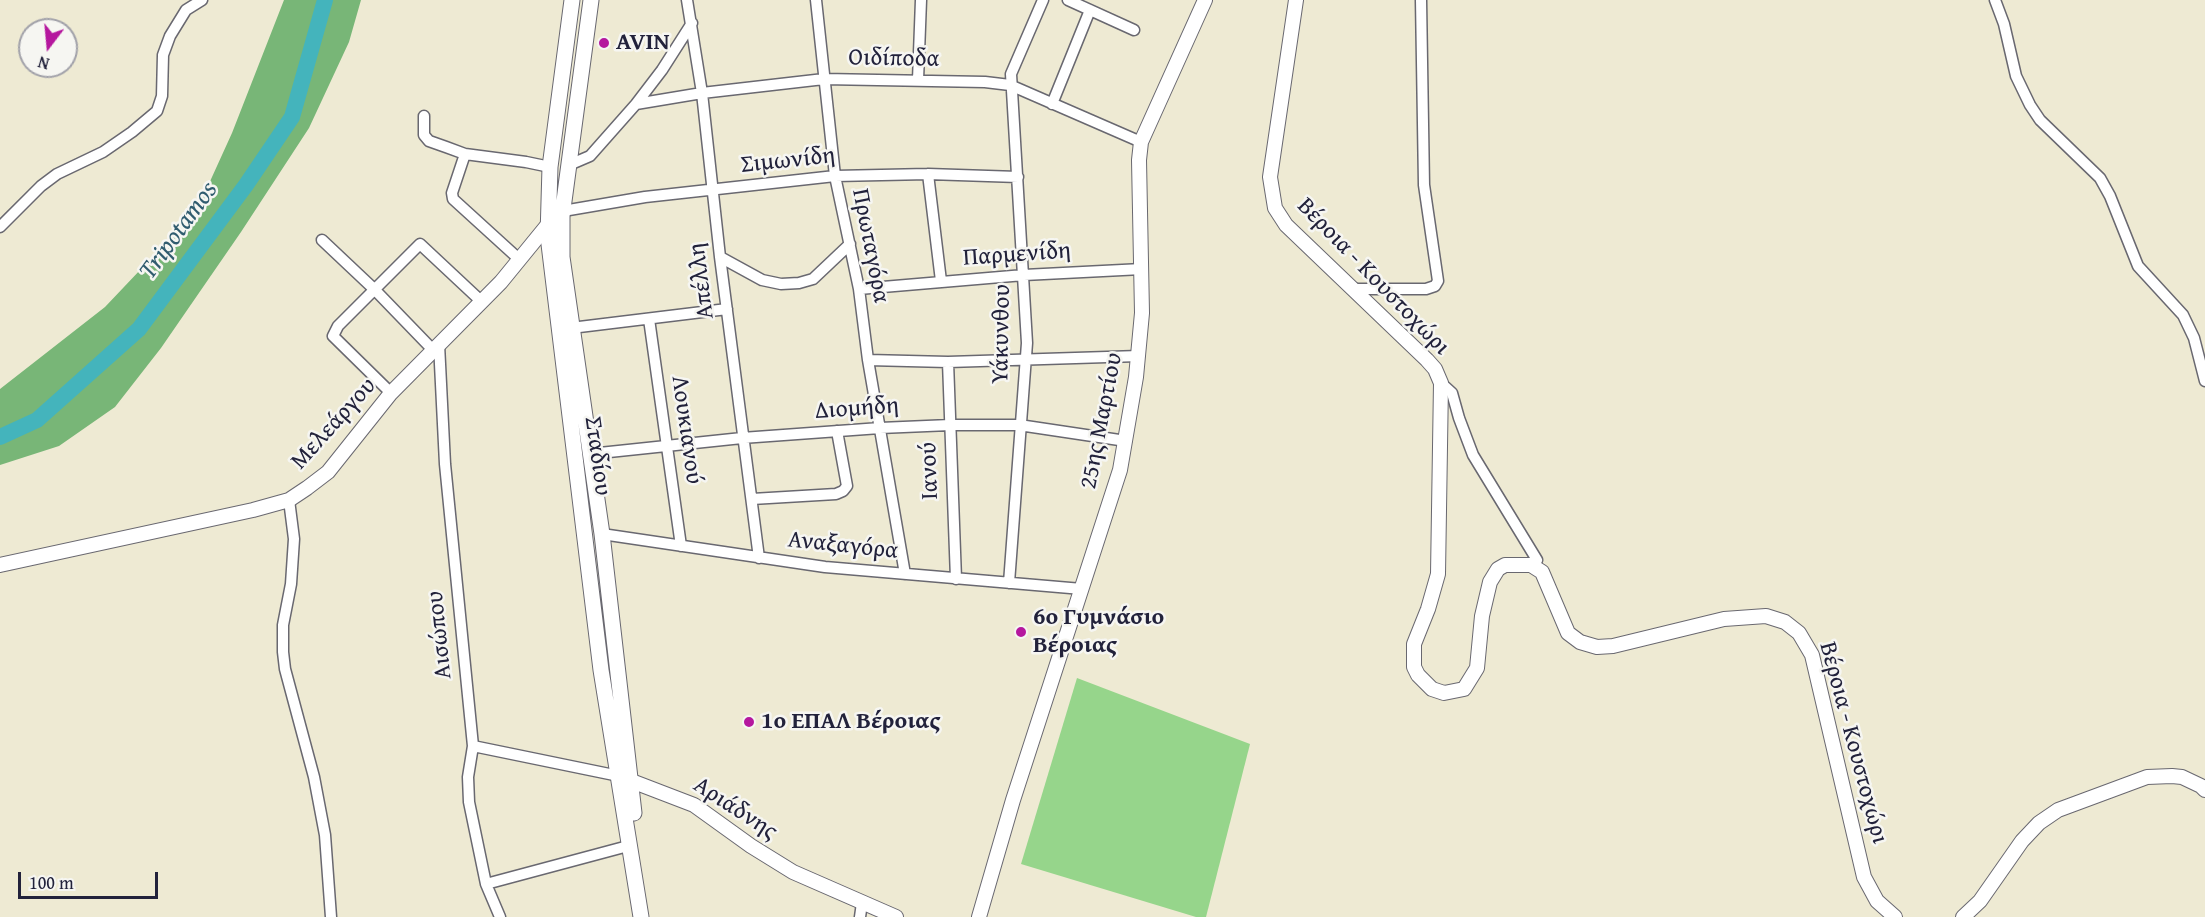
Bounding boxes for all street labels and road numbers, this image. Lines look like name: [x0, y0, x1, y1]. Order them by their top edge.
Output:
street label: Οιδίποδα: [848, 44, 940, 74]
street label: Σιμωνίδη: [739, 142, 837, 180]
street label: Πρωταγόρα: [845, 186, 895, 306]
street label: Βέροια - Κουστοχώρι: [1291, 192, 1455, 362]
street label: Παρμενίδη: [962, 237, 1072, 273]
street label: Απέλλη: [683, 241, 721, 321]
street label: Υάκυνθου: [987, 284, 1017, 384]
street label: 25ης Μαρτίου: [1075, 350, 1129, 492]
street label: Μελεάργου: [285, 372, 383, 476]
street label: Λουκιανού: [664, 374, 708, 486]
street label: Διομήδη: [814, 392, 900, 426]
street label: Σταδίου: [577, 415, 617, 497]
street label: Ιανού: [915, 442, 945, 500]
street label: Αναξαγόρα: [786, 526, 900, 566]
street label: Αισώπου: [421, 589, 459, 681]
street label: Βέροια - Κουστοχώρι: [1812, 639, 1894, 847]
street label: Αριάδνης: [688, 771, 782, 847]

